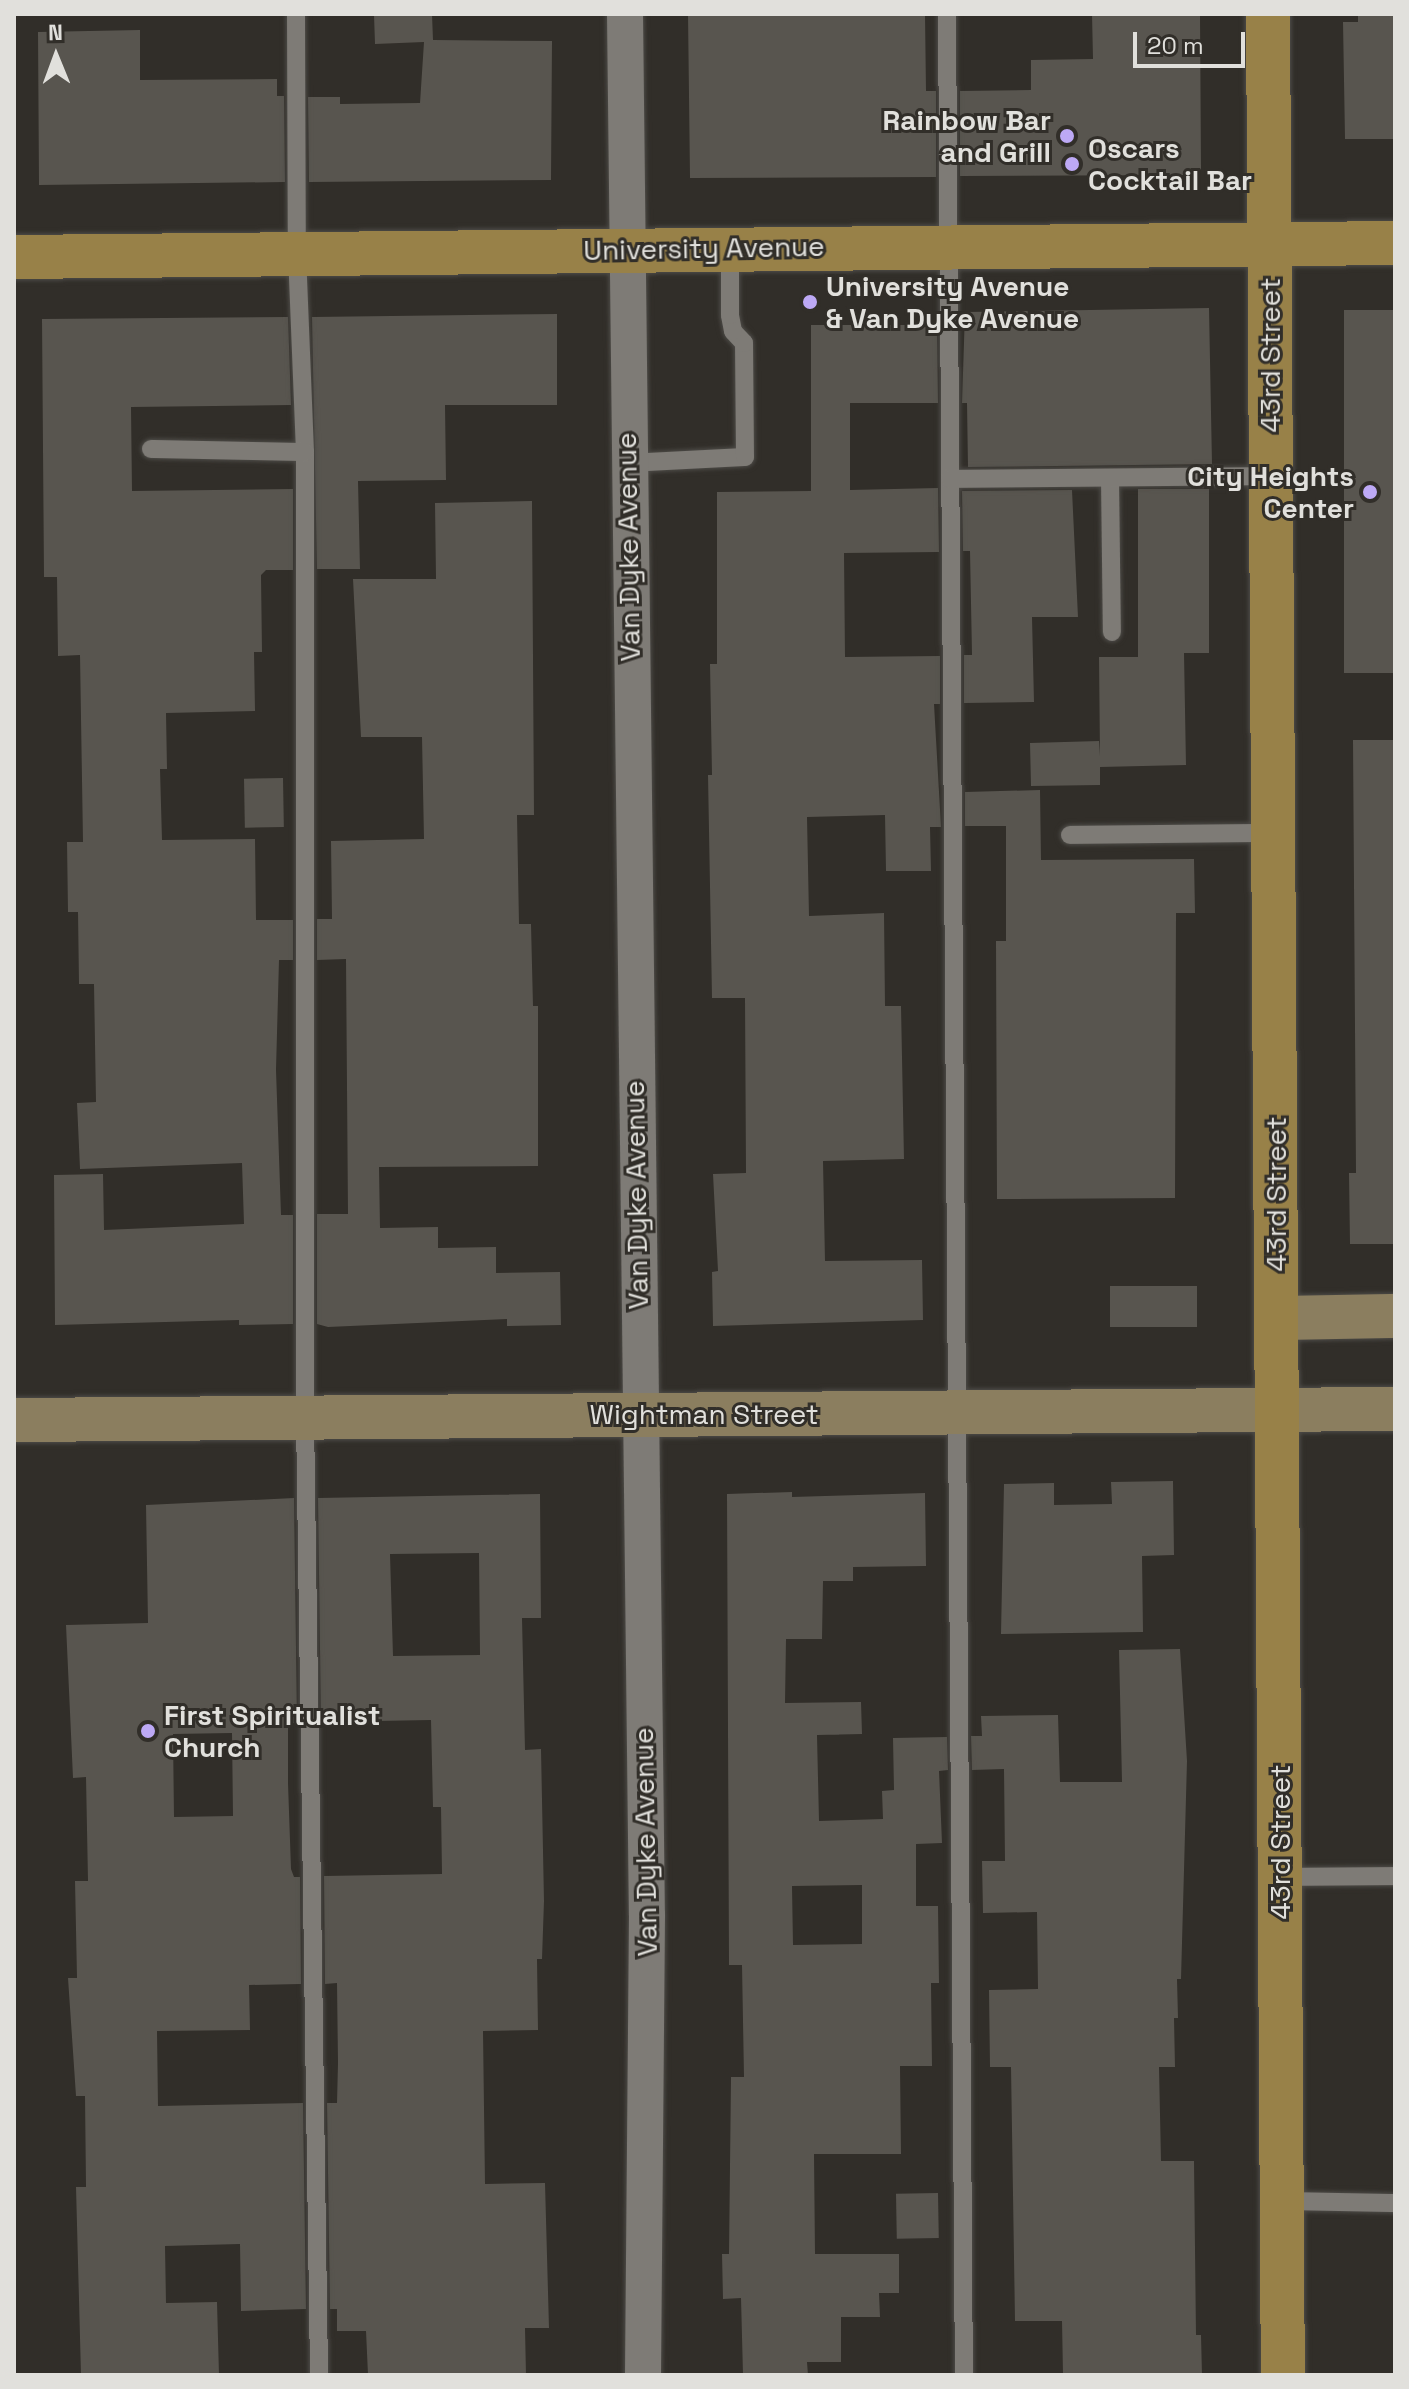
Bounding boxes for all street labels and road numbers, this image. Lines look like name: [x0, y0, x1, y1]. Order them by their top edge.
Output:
street label: University Avenue: [583, 229, 825, 267]
street label: 43rd Street: [1253, 277, 1287, 433]
street label: Van Dyke Avenue: [609, 432, 647, 662]
street label: Van Dyke Avenue: [617, 1080, 655, 1310]
street label: 43rd Street: [1259, 1116, 1293, 1272]
street label: Wightman Street: [589, 1397, 819, 1431]
street label: Van Dyke Avenue: [626, 1727, 664, 1957]
street label: 43rd Street: [1263, 1764, 1297, 1920]

